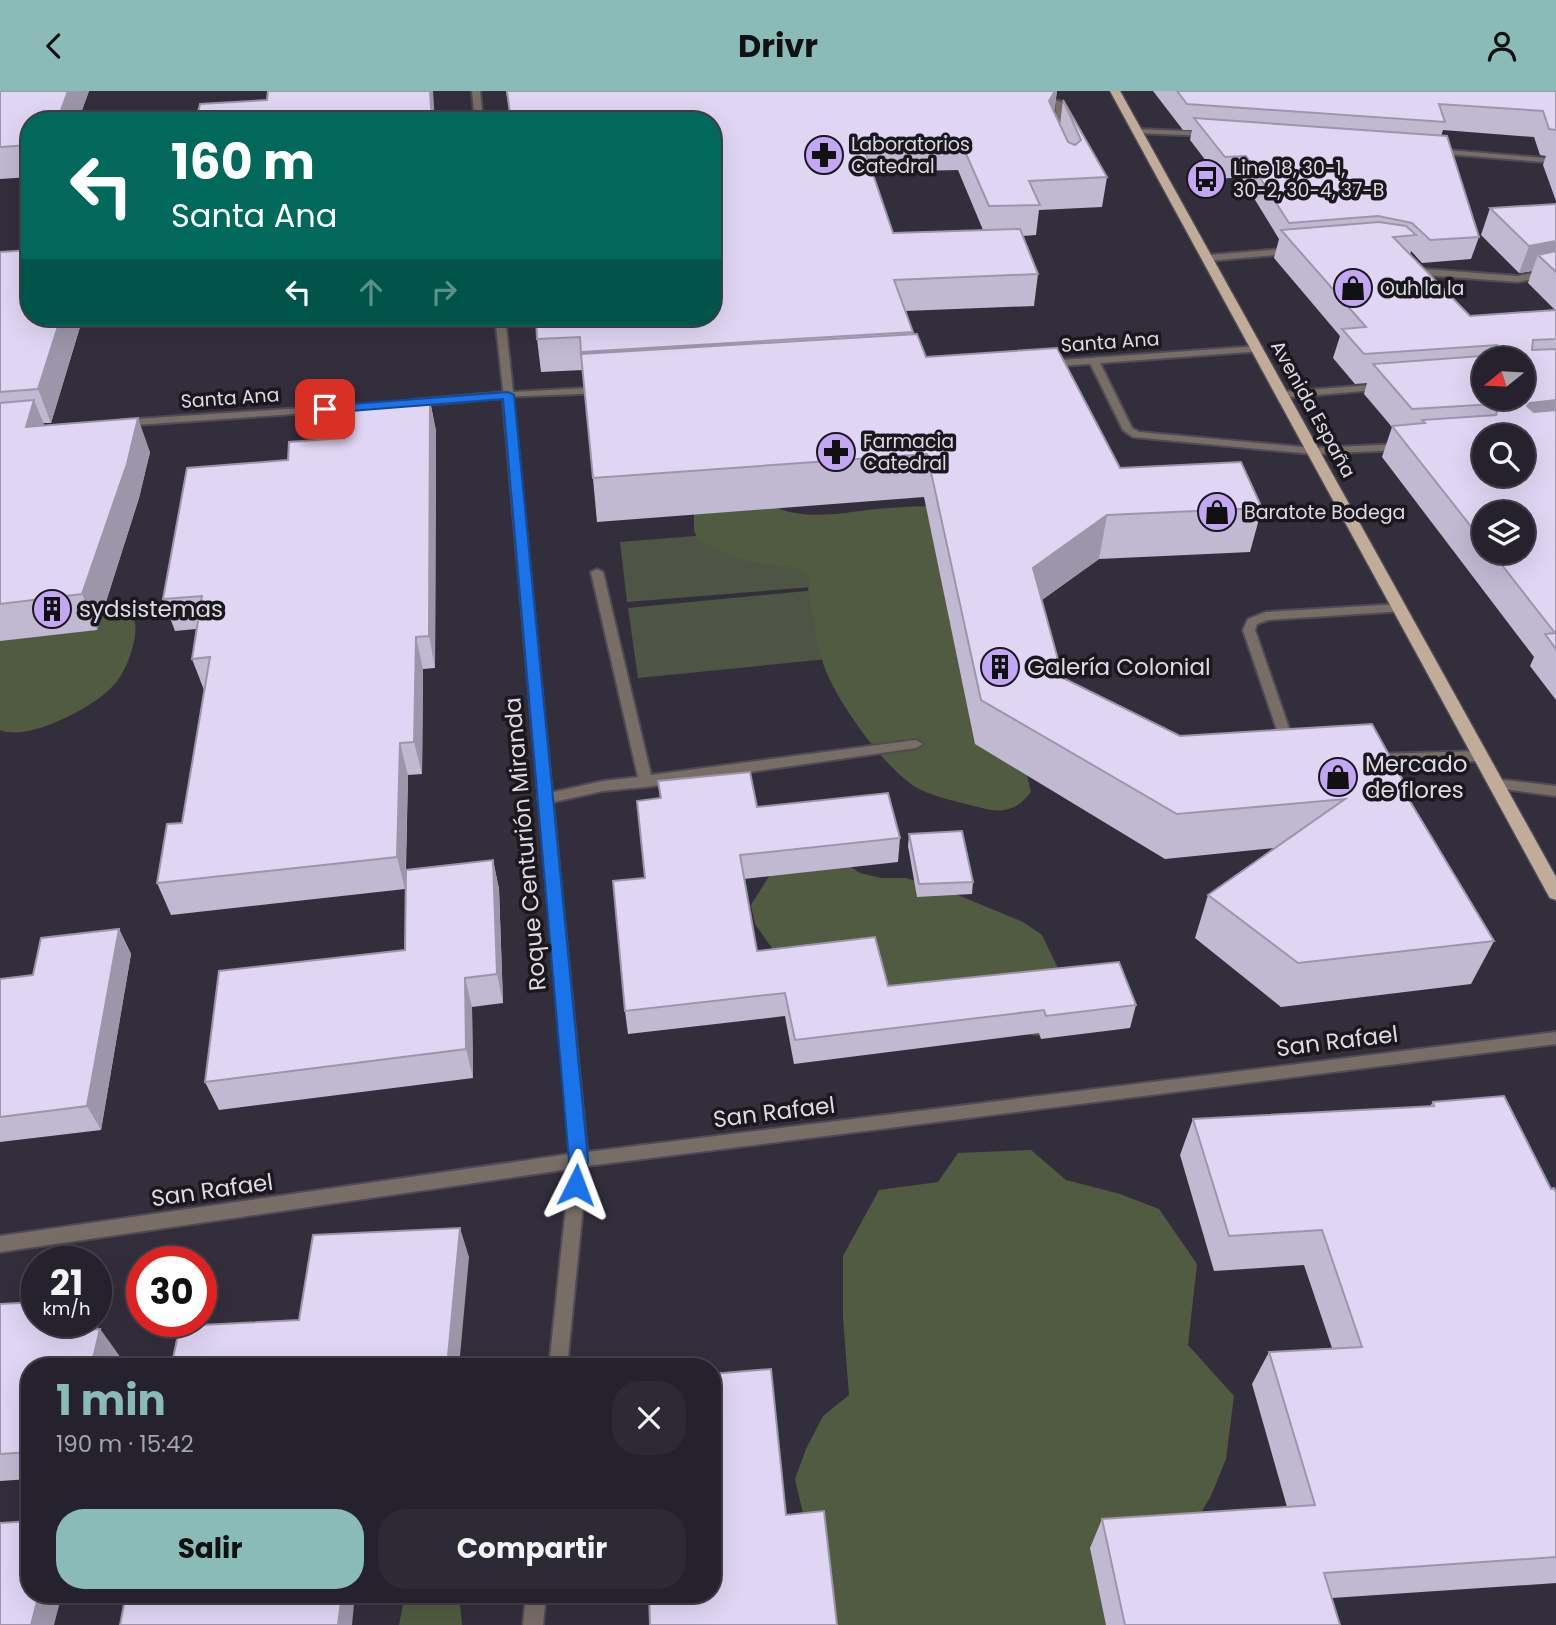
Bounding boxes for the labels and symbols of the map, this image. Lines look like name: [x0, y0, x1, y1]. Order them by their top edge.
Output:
place label: Laboratorios Catedral: [851, 131, 970, 180]
pharmacy icon: Laboratorios Catedral: [803, 134, 845, 176]
place label: Line 18, 30-1, 30-2, 30-4, 37-B: [1233, 155, 1384, 204]
bus stop icon: Line 18, 30-1, 30-2, 30-4, 37-B: [1185, 158, 1227, 200]
shop icon: Ouh la la: [1332, 267, 1374, 309]
place label: Ouh la la: [1380, 275, 1464, 302]
street label: Santa Ana: [1060, 325, 1160, 359]
street label: Avenida España: [1264, 335, 1362, 483]
north arrow: [1472, 347, 1535, 409]
pin: [295, 379, 355, 439]
street label: Santa Ana: [180, 381, 280, 415]
place label: Farmacia Catedral: [863, 428, 954, 477]
pharmacy icon: Farmacia Catedral: [815, 431, 857, 473]
shop icon: Baratote Bodega: [1196, 491, 1238, 533]
place label: Baratote Bodega: [1244, 499, 1405, 526]
building icon: sydsistemas: [31, 588, 73, 630]
place label: sydsistemas: [79, 593, 223, 625]
building icon: Galería Colonial: [979, 646, 1021, 688]
place label: Galería Colonial: [1027, 651, 1211, 683]
street label: Roque Centurión Miranda: [496, 696, 554, 992]
place label: Mercado de flores: [1365, 748, 1467, 806]
shop icon: Mercado de flores: [1317, 756, 1359, 798]
street label: San Rafael: [1274, 1018, 1400, 1064]
street label: San Rafael: [711, 1089, 837, 1135]
position arrow: [539, 1148, 613, 1222]
street label: San Rafael: [149, 1166, 275, 1214]
speed limit sign: 30: [126, 1246, 217, 1337]

